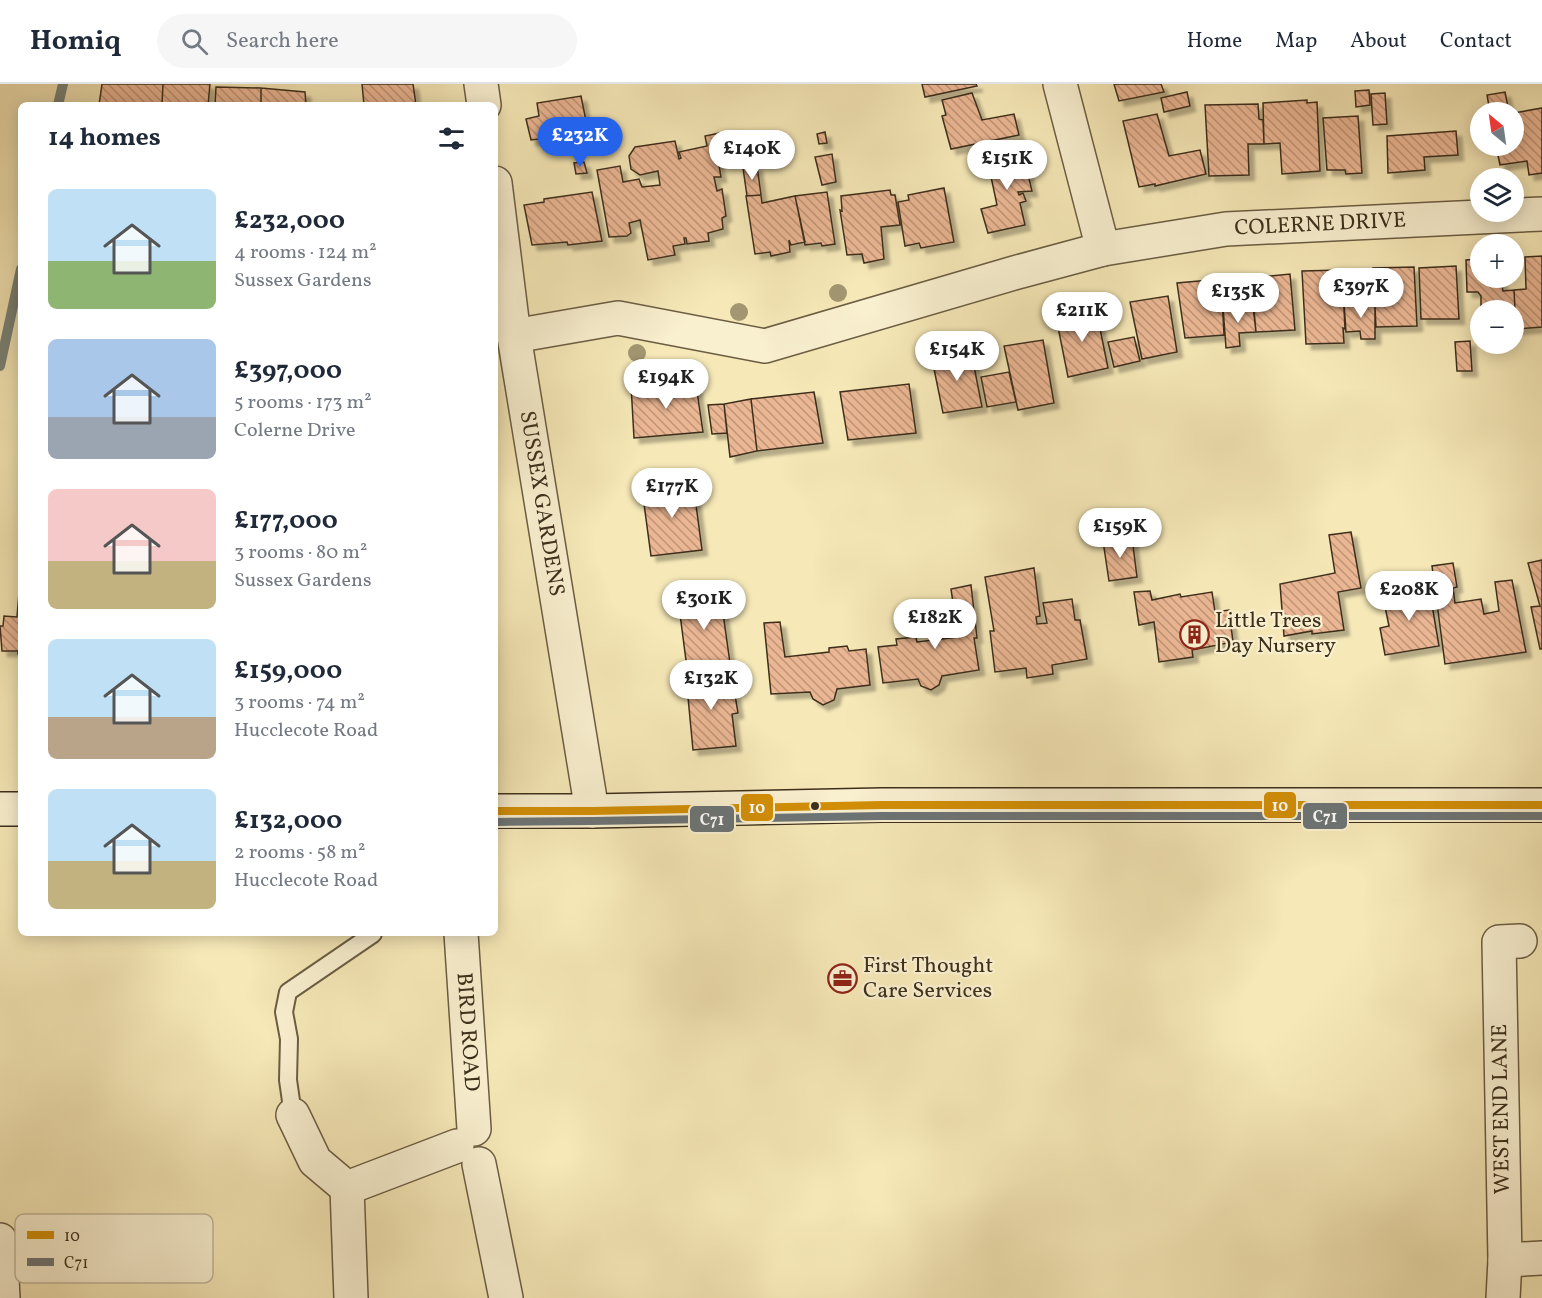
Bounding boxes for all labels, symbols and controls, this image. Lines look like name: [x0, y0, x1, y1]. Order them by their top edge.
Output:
search box: [157, 14, 577, 68]
text: Homiq: [30, 22, 121, 61]
icon: search: [178, 25, 211, 58]
text: Search here: [226, 26, 339, 57]
text: Home: [1187, 27, 1242, 56]
text: Map: [1275, 27, 1317, 56]
text: About: [1350, 27, 1407, 56]
text: Contact: [1440, 27, 1512, 56]
north arrow: [1470, 102, 1524, 156]
map controls: [1470, 102, 1524, 354]
pin: £232K: [538, 117, 622, 168]
text: 14 homes: [48, 120, 161, 156]
icon: filters: [435, 122, 468, 155]
text: £232K: [552, 122, 608, 150]
pin: £140K: [710, 130, 794, 181]
text: £140K: [723, 135, 781, 163]
pin: £151K: [965, 140, 1049, 191]
text: £151K: [981, 145, 1033, 173]
button: layers: [1470, 168, 1524, 222]
text: £232,000: [234, 203, 345, 239]
street label: COLERNE DRIVE: [1234, 205, 1407, 244]
icon: home: [96, 213, 168, 285]
button: +: [1470, 234, 1524, 288]
text: 4 rooms · 124 m²: [234, 239, 377, 267]
text: Sussex Gardens: [234, 267, 372, 295]
pin: £397K: [1319, 268, 1403, 319]
pin: £135K: [1196, 273, 1280, 324]
text: £397K: [1333, 273, 1389, 301]
text: £135K: [1211, 278, 1265, 306]
pin: £211K: [1040, 292, 1124, 343]
text: £211K: [1056, 297, 1108, 325]
button: −: [1470, 300, 1524, 354]
pin: £154K: [915, 331, 999, 382]
text: £154K: [929, 336, 985, 364]
text: £397,000: [234, 353, 342, 389]
pin: £194K: [624, 359, 708, 410]
icon: home: [96, 363, 168, 435]
text: £194K: [638, 364, 694, 392]
text: 5 rooms · 173 m²: [234, 389, 372, 417]
street label: SUSSEX GARDENS: [511, 409, 572, 599]
text: Colerne Drive: [234, 417, 356, 445]
pin: £177K: [630, 468, 714, 519]
text: £177K: [645, 473, 699, 501]
text: £177,000: [234, 503, 338, 539]
pin: £159K: [1078, 508, 1162, 559]
icon: home: [96, 513, 168, 585]
text: £159K: [1093, 513, 1147, 541]
text: 3 rooms · 80 m²: [234, 539, 367, 567]
text: Sussex Gardens: [234, 567, 372, 595]
pin: £208K: [1367, 571, 1451, 622]
text: £208K: [1379, 576, 1439, 604]
pin: £301K: [662, 580, 746, 631]
text: £301K: [676, 585, 732, 613]
pin: £182K: [893, 599, 977, 650]
text: £182K: [907, 604, 963, 632]
place label: Little Trees Day Nursery: [1215, 606, 1336, 662]
building icon: Little Trees Day Nursery: [1178, 618, 1210, 650]
text: £159,000: [234, 653, 342, 689]
pin: £132K: [669, 660, 753, 711]
icon: home: [96, 663, 168, 735]
text: £132K: [684, 665, 738, 693]
text: 3 rooms · 74 m²: [234, 689, 365, 717]
text: Hucclecote Road: [234, 717, 378, 745]
line badge: 10: [1263, 791, 1297, 819]
line badge: 10: [740, 793, 774, 822]
text: 10: [1272, 796, 1288, 818]
text: 10: [749, 798, 765, 820]
unlabelled marker: [809, 800, 821, 812]
line badge: C71: [1302, 802, 1348, 830]
text: £132,000: [234, 803, 342, 839]
line badge: C71: [689, 805, 735, 833]
text: C71: [1313, 807, 1337, 829]
text: C71: [700, 810, 724, 832]
icon: home: [96, 813, 168, 885]
text: 2 rooms · 58 m²: [234, 839, 365, 867]
text: Hucclecote Road: [234, 867, 378, 895]
place label: First Thought Care Services: [863, 951, 993, 1007]
office icon: First Thought Care Services: [826, 963, 858, 995]
street label: BIRD ROAD: [448, 971, 487, 1092]
street label: WEST END LANE: [1485, 1023, 1519, 1195]
legend: [15, 1214, 213, 1283]
text: 10: [64, 1226, 80, 1248]
text: C71: [64, 1253, 88, 1275]

